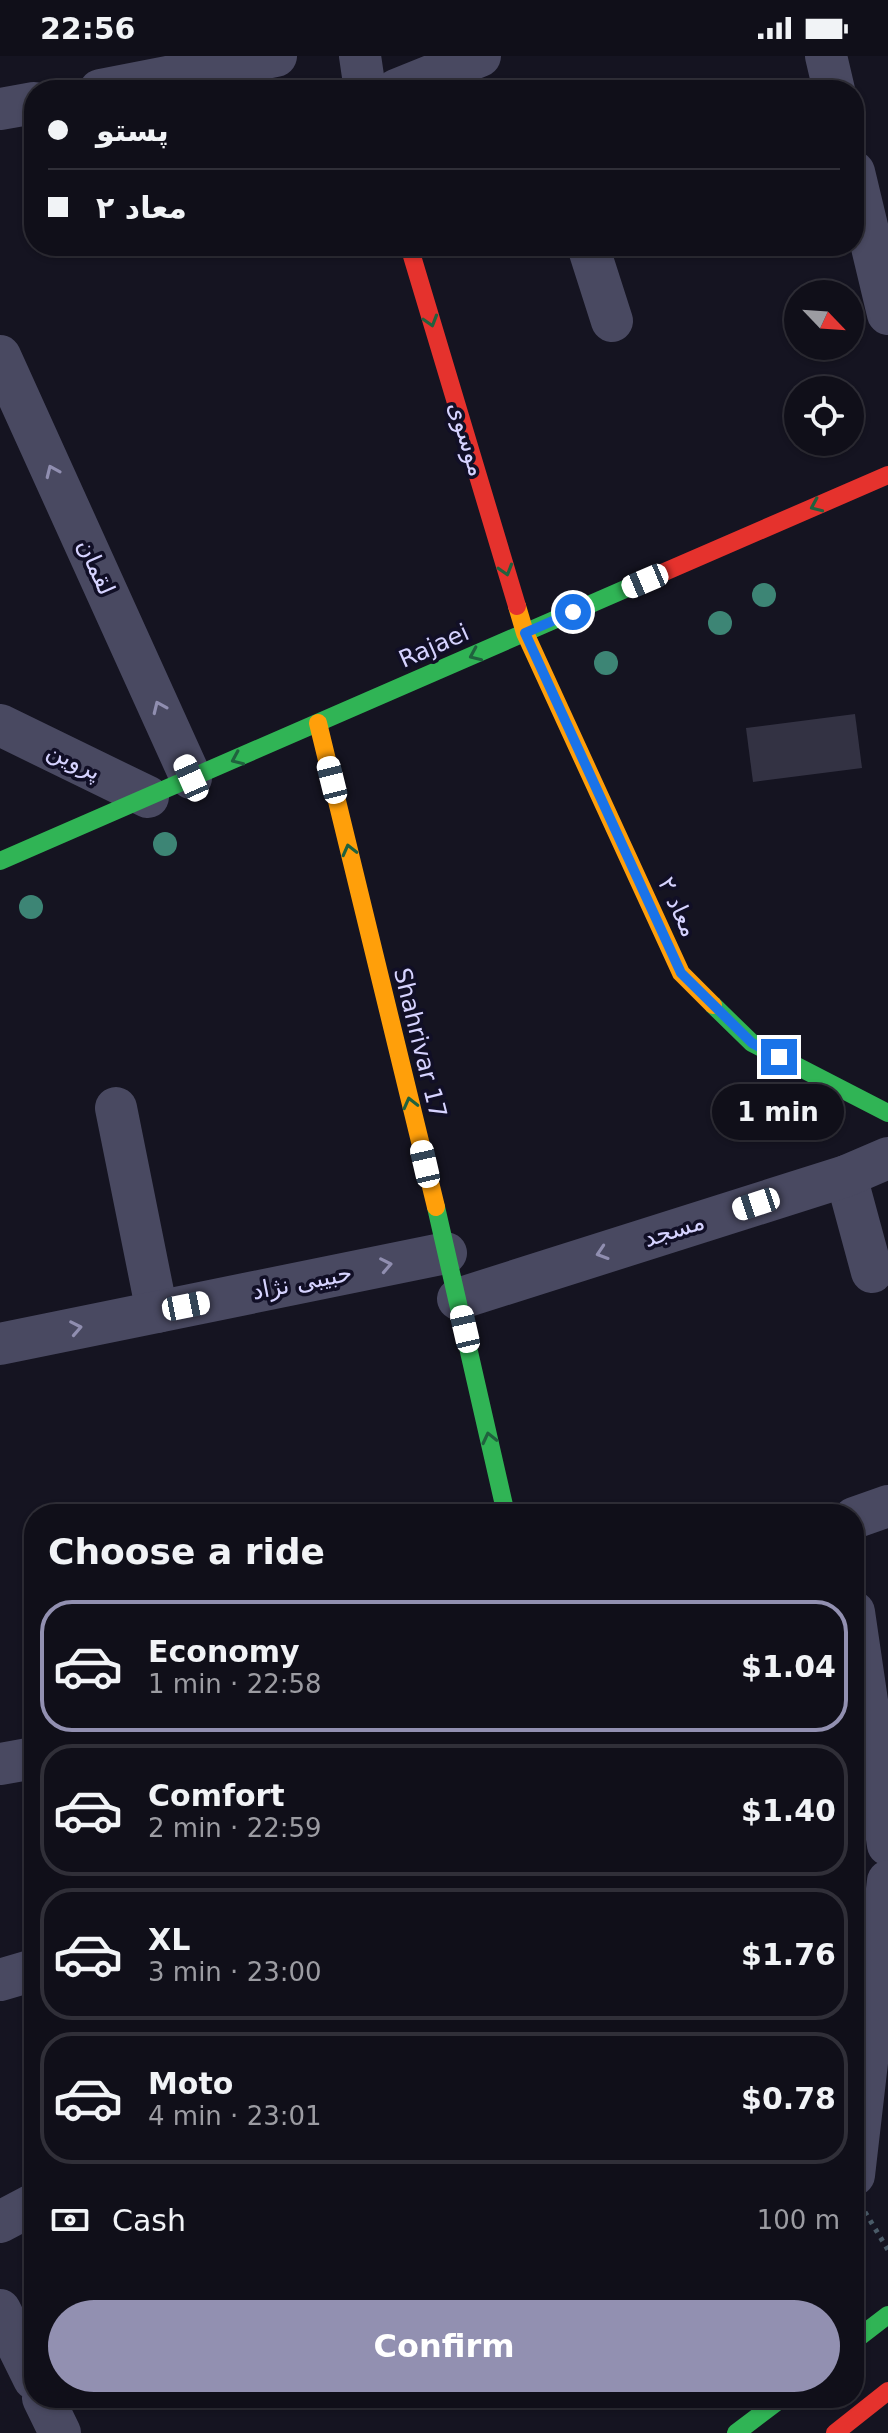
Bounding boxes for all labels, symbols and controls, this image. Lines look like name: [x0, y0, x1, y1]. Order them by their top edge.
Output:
text: 22:56: [40, 11, 136, 46]
text: پستو: [96, 113, 169, 148]
text: معاد ۲: [96, 190, 187, 225]
north arrow: [784, 280, 864, 360]
map controls: [784, 280, 864, 456]
one-way arrow: [422, 313, 438, 327]
button: locate: [784, 376, 864, 456]
street label: موسوی: [442, 398, 492, 480]
one-way arrow: [46, 464, 62, 479]
one-way arrow: [810, 497, 825, 513]
street label: لقمان: [71, 535, 121, 599]
car: [618, 561, 672, 601]
one-way arrow: [497, 562, 513, 576]
route start: [555, 594, 591, 630]
street label: Rajaei: [395, 618, 473, 674]
one-way arrow: [469, 645, 483, 661]
one-way arrow: [153, 701, 169, 716]
street label: پروین: [42, 736, 106, 786]
one-way arrow: [231, 749, 245, 765]
car: [170, 751, 212, 805]
car: [315, 754, 349, 806]
one-way arrow: [341, 844, 358, 858]
street label: معاد ۲: [652, 873, 704, 941]
street label: Shahrivar 17: [388, 965, 452, 1121]
route end: [761, 1039, 797, 1075]
callout: 1 min: [713, 1085, 845, 1141]
one-way arrow: [402, 1097, 419, 1110]
text: 1 min: [737, 1097, 819, 1127]
car: [408, 1138, 442, 1190]
car: [729, 1185, 783, 1223]
street label: مسجد: [640, 1207, 708, 1253]
one-way arrow: [595, 1244, 609, 1260]
one-way arrow: [379, 1257, 392, 1274]
street label: حبیبی نژاد: [250, 1259, 354, 1305]
car: [160, 1290, 212, 1322]
car: [448, 1303, 482, 1355]
one-way arrow: [69, 1320, 83, 1337]
one-way arrow: [481, 1432, 498, 1445]
text: Choose a ride: [48, 1531, 325, 1572]
icon: car: [52, 1630, 124, 1702]
text: Economy: [148, 1634, 300, 1669]
text: $1.04: [741, 1649, 836, 1684]
text: 1 min · 22:58: [148, 1669, 322, 1699]
icon: car: [52, 1774, 124, 1846]
text: Comfort: [148, 1778, 285, 1813]
text: $1.40: [741, 1793, 836, 1828]
text: 2 min · 22:59: [148, 1813, 322, 1843]
icon: car: [52, 1918, 124, 1990]
text: XL: [148, 1922, 190, 1957]
text: $1.76: [741, 1937, 836, 1972]
text: 3 min · 23:00: [148, 1957, 322, 1987]
icon: car: [52, 2062, 124, 2134]
text: Moto: [148, 2066, 233, 2101]
text: $0.78: [741, 2081, 836, 2116]
text: 4 min · 23:01: [148, 2101, 322, 2131]
icon: cash: [48, 2198, 92, 2242]
text: Cash: [112, 2203, 186, 2238]
text: 100 m: [757, 2205, 840, 2235]
button: Confirm: [48, 2300, 840, 2392]

